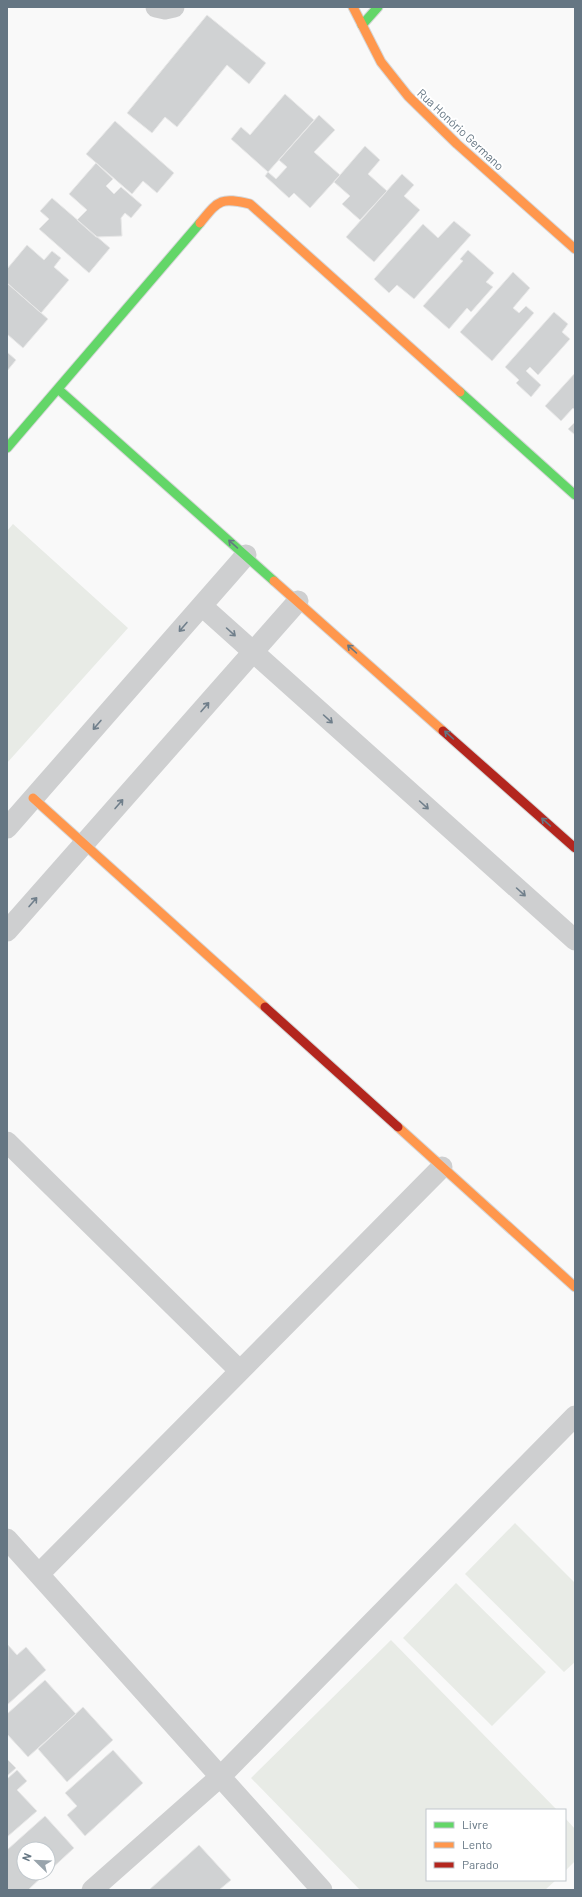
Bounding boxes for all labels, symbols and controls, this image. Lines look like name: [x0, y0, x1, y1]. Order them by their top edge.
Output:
street label: Rua Honório Germano: [415, 85, 507, 173]
one-way arrow: [228, 540, 238, 549]
one-way arrow: [179, 622, 188, 632]
one-way arrow: [226, 627, 236, 636]
one-way arrow: [346, 644, 357, 653]
one-way arrow: [200, 701, 209, 712]
one-way arrow: [322, 714, 333, 723]
one-way arrow: [93, 719, 102, 730]
one-way arrow: [444, 731, 454, 740]
one-way arrow: [114, 799, 123, 810]
one-way arrow: [419, 801, 430, 810]
one-way arrow: [541, 817, 551, 826]
one-way arrow: [516, 887, 526, 897]
one-way arrow: [28, 897, 37, 907]
legend: [426, 1809, 566, 1881]
text: Livre: [462, 1817, 488, 1831]
text: Lento: [462, 1837, 492, 1851]
north arrow: [16, 1841, 56, 1881]
text: N: [19, 1851, 34, 1863]
text: Parado: [462, 1857, 499, 1871]

